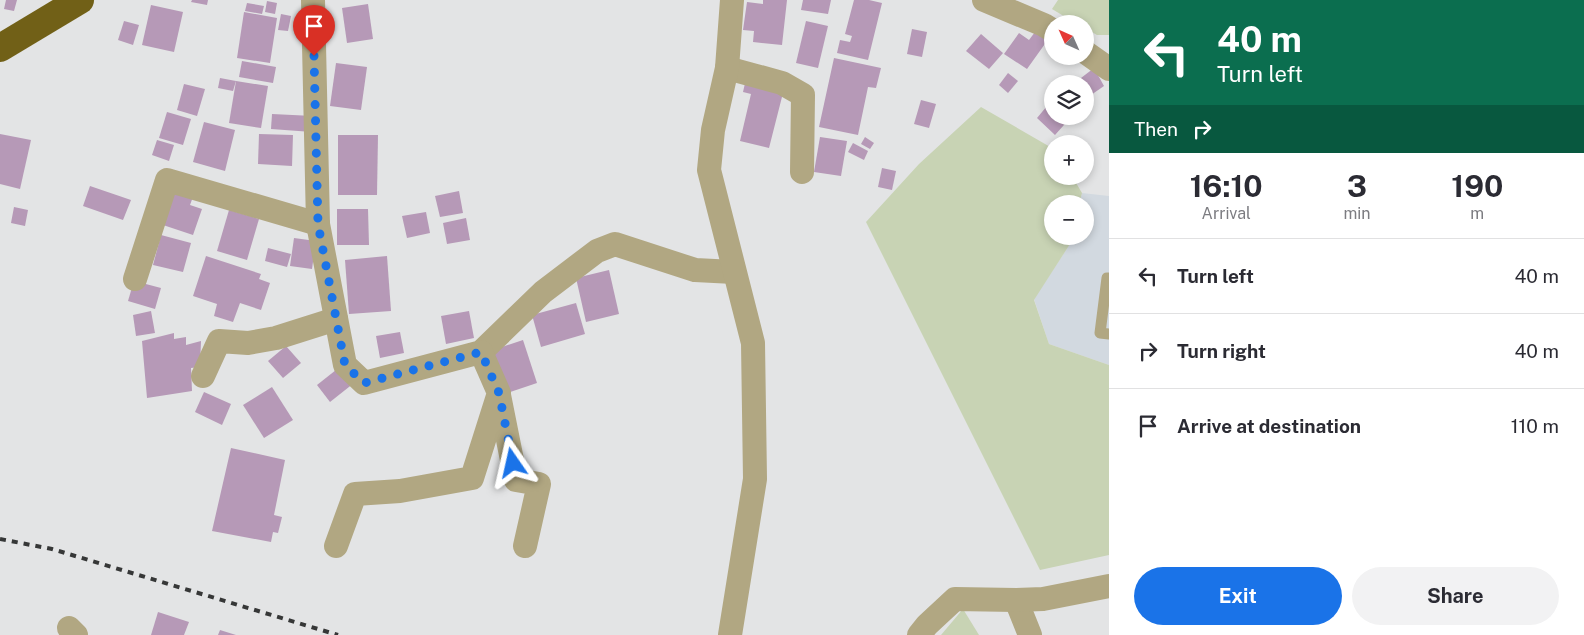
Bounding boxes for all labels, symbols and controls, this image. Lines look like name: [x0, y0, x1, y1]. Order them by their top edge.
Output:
pin: [293, 5, 335, 56]
icon: arrive: [300, 12, 328, 40]
north arrow: [1044, 15, 1094, 65]
map controls: [1044, 15, 1094, 245]
text: 40 m: [1217, 19, 1302, 60]
icon: left: [1134, 20, 1199, 85]
text: Turn left: [1217, 61, 1303, 87]
button: layers: [1044, 75, 1094, 125]
icon: right: [1188, 115, 1216, 143]
text: Then: [1134, 118, 1178, 140]
button: +: [1044, 135, 1094, 185]
text: 16:10: [1190, 168, 1263, 204]
text: 3: [1347, 168, 1367, 204]
text: 190: [1451, 168, 1503, 204]
button: −: [1044, 195, 1094, 245]
text: Arrival: [1202, 204, 1251, 223]
text: min: [1343, 204, 1371, 223]
text: m: [1470, 204, 1484, 223]
icon: left: [1134, 262, 1162, 290]
text: Turn left: [1177, 265, 1254, 287]
text: 40 m: [1514, 265, 1559, 287]
icon: right: [1134, 337, 1162, 365]
text: Turn right: [1177, 340, 1266, 362]
text: 40 m: [1514, 340, 1559, 362]
icon: arrive: [1134, 412, 1162, 440]
text: Arrive at destination: [1177, 415, 1361, 437]
text: 110 m: [1511, 415, 1559, 437]
position arrow: [486, 436, 538, 488]
button: Exit: [1134, 567, 1342, 625]
button: Share: [1352, 567, 1559, 625]

